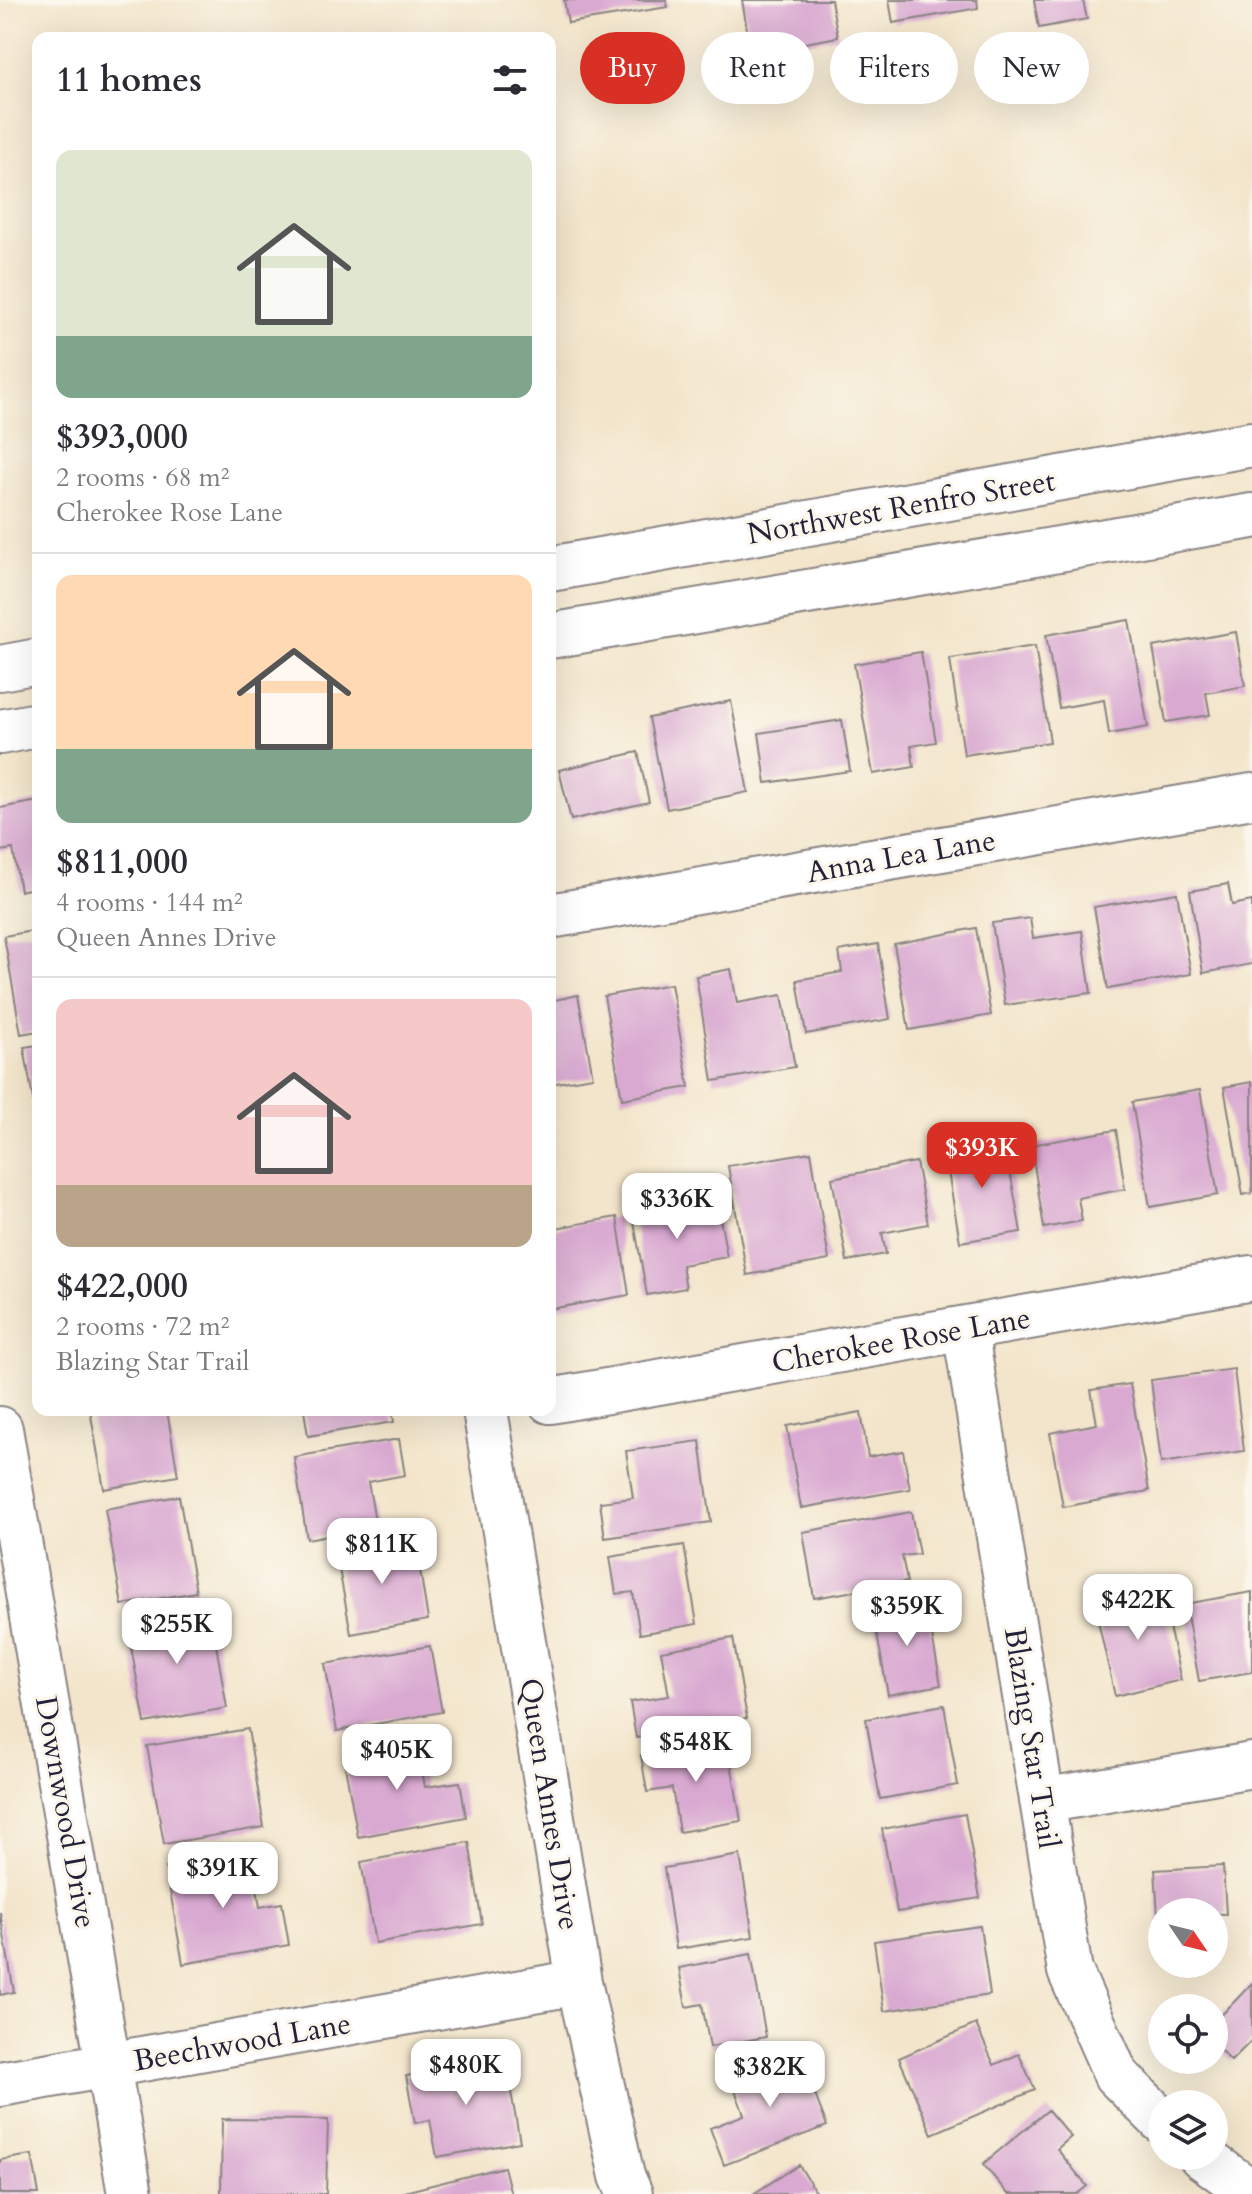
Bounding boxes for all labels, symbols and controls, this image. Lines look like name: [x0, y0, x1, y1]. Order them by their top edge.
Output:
chip: Buy: [580, 32, 685, 104]
chip: Rent: [701, 32, 814, 104]
chip: Filters: [830, 32, 958, 104]
chip: New: [974, 32, 1089, 104]
text: 11 homes: [56, 57, 202, 103]
icon: filters: [488, 58, 532, 102]
icon: home: [222, 202, 366, 346]
text: $393,000: [56, 414, 188, 460]
text: 2 rooms · 68 m²: [56, 460, 229, 495]
street label: Northwest Renfro Street: [744, 460, 1059, 555]
text: Cherokee Rose Lane: [56, 495, 283, 530]
icon: home: [222, 627, 366, 771]
street label: Anna Lea Lane: [803, 820, 999, 893]
text: $811,000: [56, 839, 188, 885]
text: 4 rooms · 144 m²: [56, 885, 243, 920]
text: Queen Annes Drive: [56, 920, 277, 955]
icon: home: [222, 1051, 366, 1195]
pin: $393K: [926, 1122, 1038, 1190]
text: $393K: [945, 1130, 1019, 1165]
pin: $336K: [621, 1173, 733, 1241]
text: $336K: [640, 1181, 714, 1216]
text: $422,000: [56, 1263, 188, 1309]
street label: Cherokee Rose Lane: [768, 1298, 1034, 1383]
text: 2 rooms · 72 m²: [56, 1309, 229, 1344]
text: Blazing Star Trail: [56, 1344, 249, 1379]
pin: $811K: [326, 1518, 438, 1586]
text: $811K: [345, 1526, 419, 1561]
pin: $422K: [1082, 1574, 1194, 1642]
pin: $359K: [851, 1580, 963, 1648]
text: $422K: [1101, 1582, 1175, 1617]
text: $359K: [870, 1588, 944, 1623]
pin: $255K: [121, 1598, 233, 1666]
text: $255K: [140, 1606, 214, 1641]
street label: Blazing Star Trail: [994, 1625, 1069, 1852]
street label: Queen Annes Drive: [509, 1675, 590, 1933]
street label: Downwood Drive: [25, 1693, 106, 1931]
pin: $548K: [640, 1716, 752, 1784]
pin: $405K: [341, 1724, 453, 1792]
text: $548K: [659, 1724, 733, 1759]
text: $405K: [360, 1732, 434, 1767]
pin: $391K: [167, 1842, 279, 1910]
text: $391K: [186, 1850, 260, 1885]
north arrow: [1148, 1898, 1228, 1978]
map controls: [1148, 1898, 1228, 2170]
button: locate: [1148, 1994, 1228, 2074]
street label: Beechwood Lane: [130, 2003, 354, 2082]
pin: $480K: [410, 2039, 522, 2107]
pin: $382K: [714, 2041, 826, 2109]
text: $480K: [429, 2047, 503, 2082]
text: $382K: [733, 2049, 807, 2084]
button: layers: [1148, 2090, 1228, 2170]

